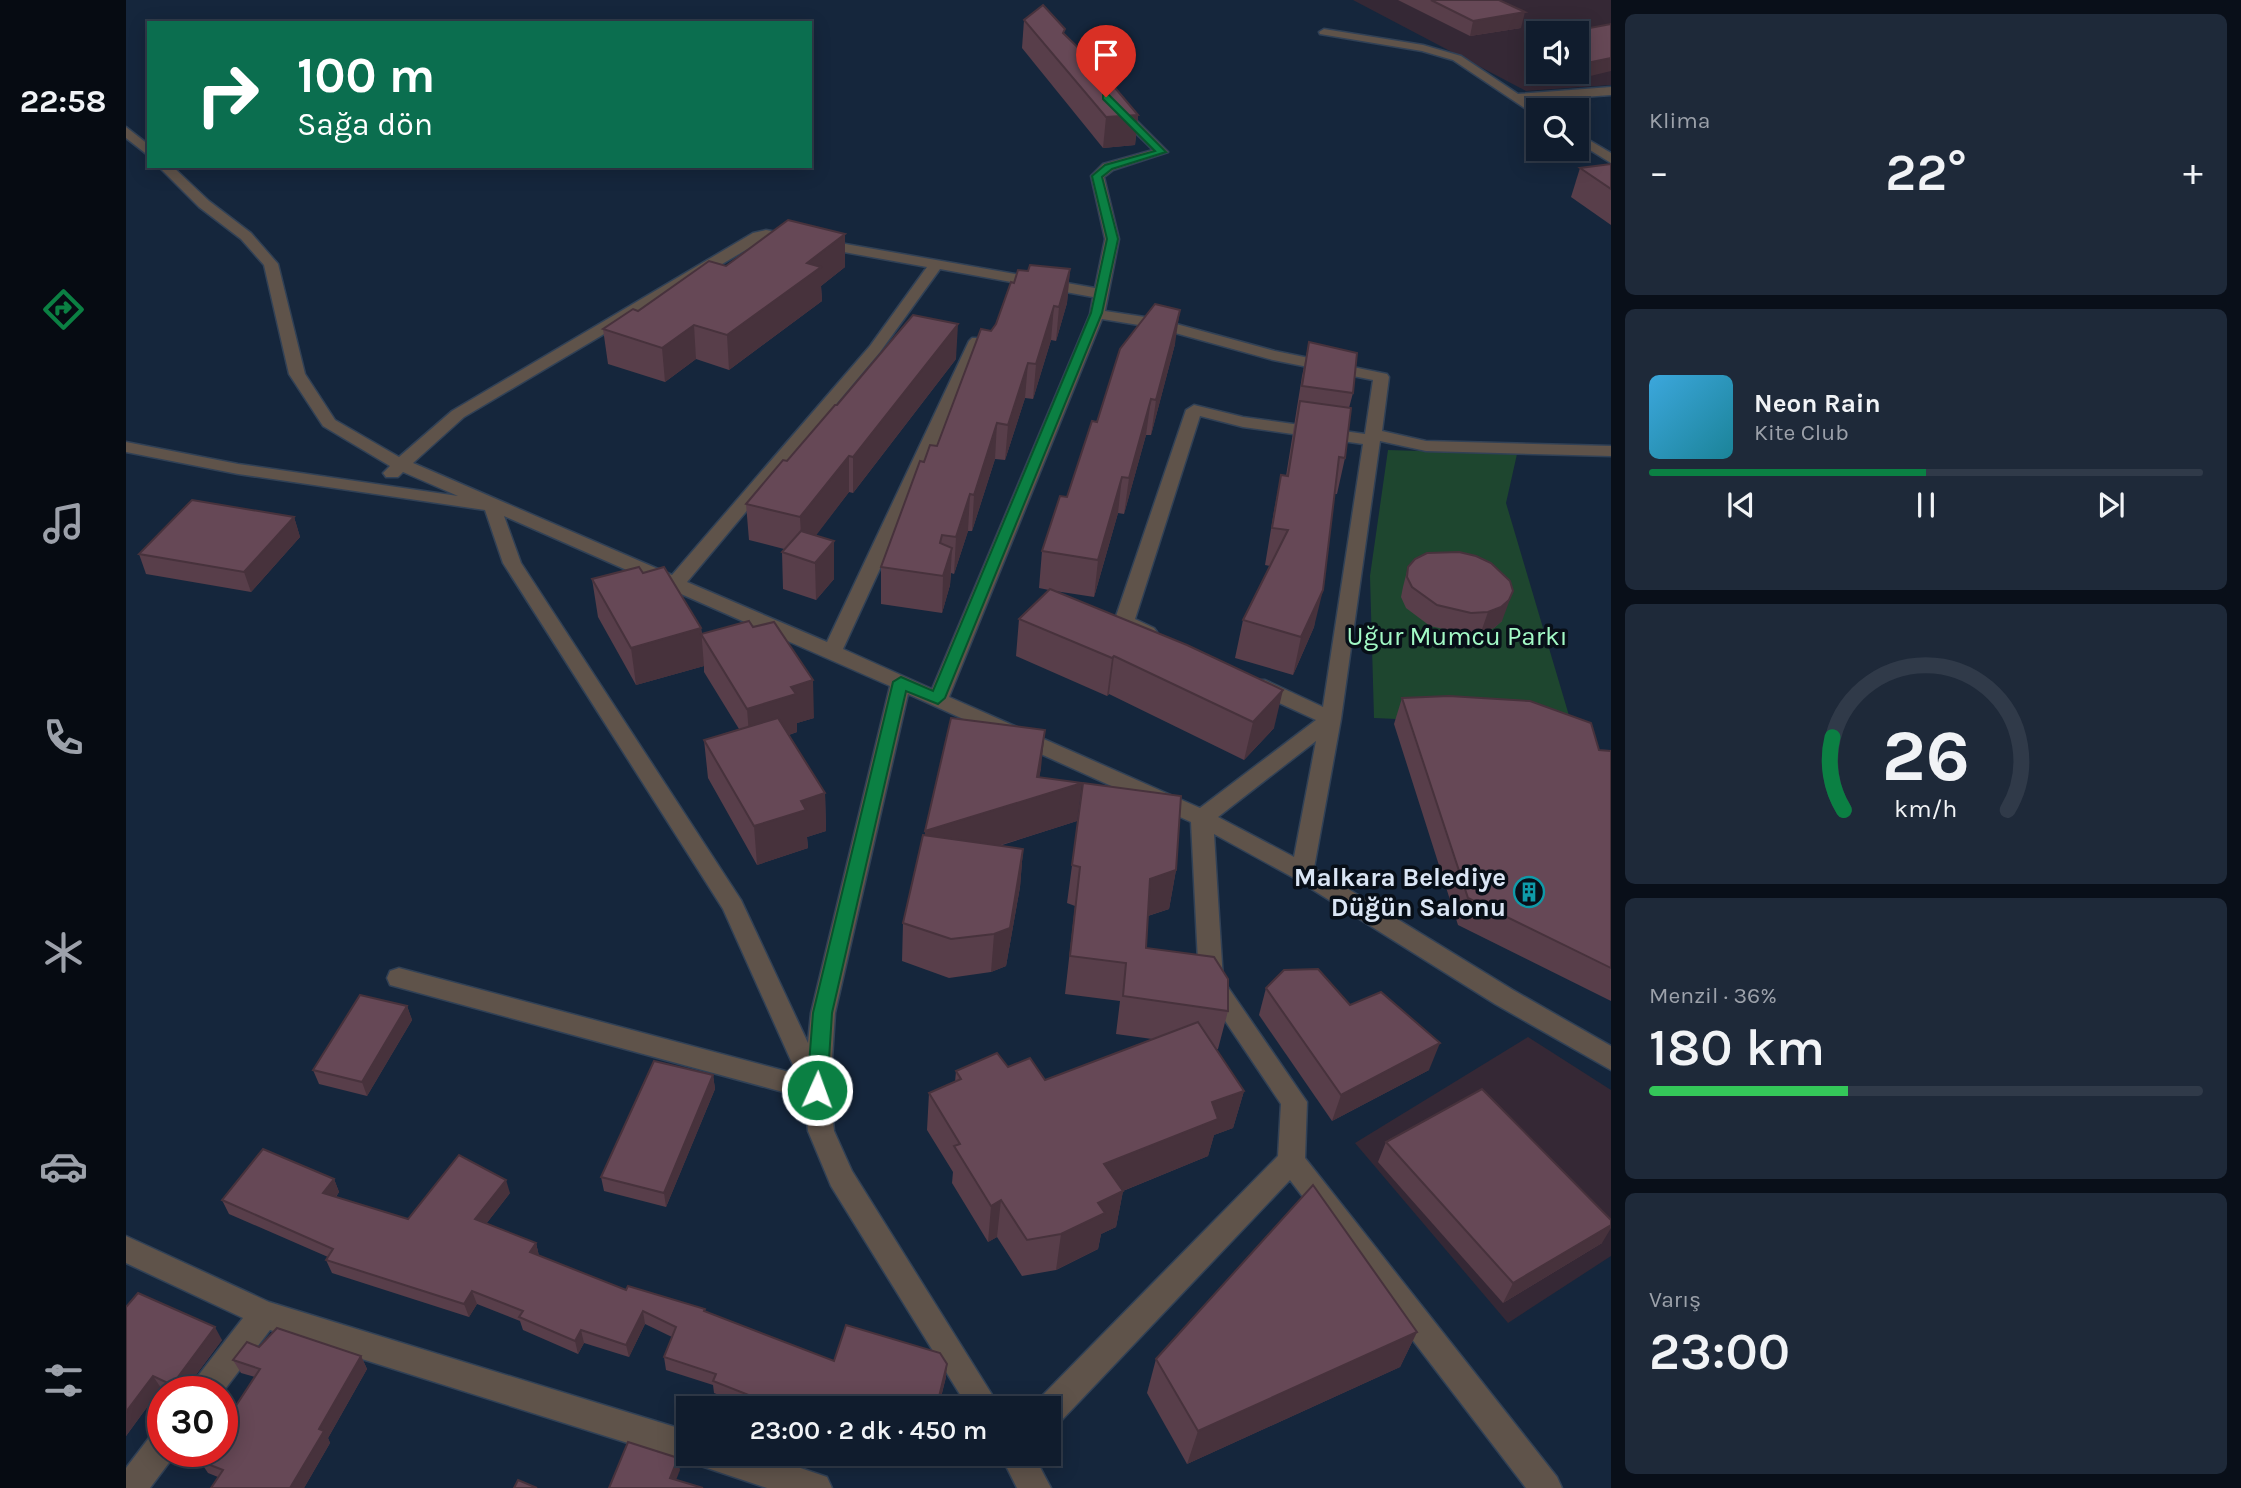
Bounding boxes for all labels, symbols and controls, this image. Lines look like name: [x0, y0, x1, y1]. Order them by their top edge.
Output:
map controls: [1526, 21, 1589, 161]
button: sound: [1526, 21, 1589, 84]
pin: [1076, 25, 1136, 97]
icon: arrive: [1087, 36, 1125, 74]
text: 100 m: [297, 47, 435, 104]
icon: right: [182, 49, 273, 140]
text: 22:58: [20, 83, 106, 120]
button: search: [1526, 98, 1589, 161]
text: Sağa dön: [297, 106, 433, 143]
text: Klima: [1649, 107, 1710, 134]
text: 22°: [1885, 142, 1967, 203]
text: −: [1649, 150, 1669, 195]
text: +: [2183, 150, 2203, 195]
icon: directions: [39, 285, 88, 334]
text: Neon Rain: [1754, 388, 1881, 419]
text: Kite Club: [1754, 419, 1849, 446]
icon: previous: [1722, 486, 1760, 524]
icon: pause: [1907, 486, 1945, 524]
icon: next: [2092, 486, 2130, 524]
icon: music: [39, 499, 88, 548]
park label: Uğur Mumcu Parkı: [1347, 621, 1567, 652]
icon: phone: [39, 713, 88, 762]
text: 26: [1882, 713, 1970, 798]
text: km/h: [1894, 794, 1958, 823]
place label: Malkara Belediye Düğün Salonu: [1294, 862, 1506, 923]
building icon: Malkara Belediye Düğün Salonu: [1512, 875, 1546, 909]
icon: climate: [39, 928, 88, 977]
text: Menzil · 36%: [1649, 982, 1777, 1009]
text: 180 km: [1649, 1017, 1825, 1078]
position arrow: [780, 1053, 854, 1127]
icon: car: [39, 1142, 88, 1191]
text: Varış: [1649, 1286, 1701, 1313]
text: 23:00: [1649, 1321, 1790, 1382]
icon: filters: [39, 1356, 88, 1405]
speed limit sign: 30: [147, 1376, 238, 1467]
text: 23:00 · 2 dk · 450 m: [750, 1415, 987, 1446]

